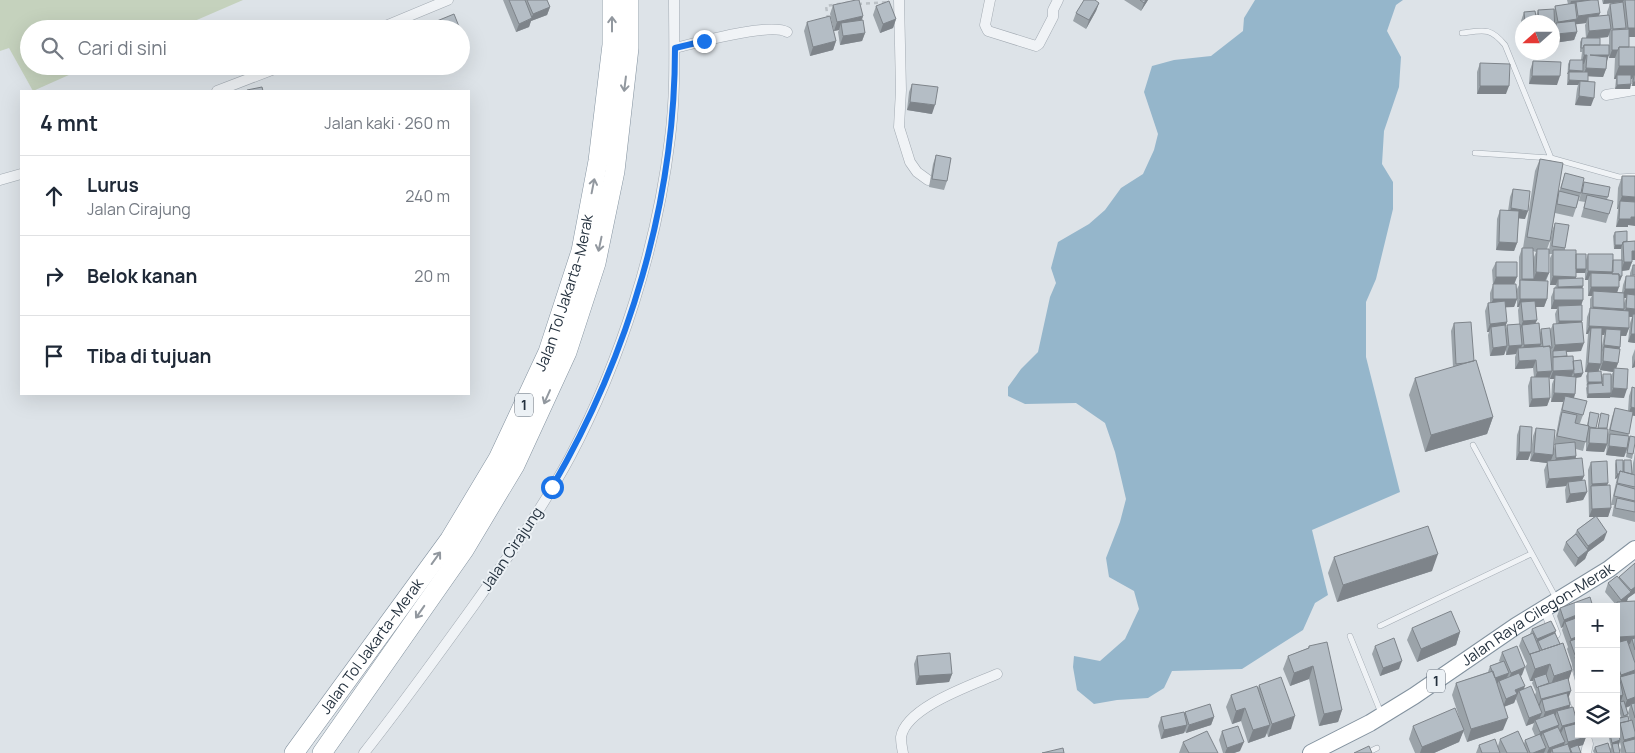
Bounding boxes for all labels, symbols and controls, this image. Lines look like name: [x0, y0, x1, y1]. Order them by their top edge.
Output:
north arrow: [1515, 15, 1560, 60]
one-way arrow: [607, 17, 617, 33]
search box: [20, 20, 470, 75]
route end: [693, 30, 716, 53]
icon: search: [38, 34, 66, 62]
text: Cari di sini: [78, 35, 167, 61]
one-way arrow: [620, 75, 630, 91]
text: 4 mnt: [40, 109, 98, 137]
text: Jalan kaki · 260 m: [324, 112, 450, 134]
text: Lurus: [87, 172, 139, 198]
one-way arrow: [589, 178, 599, 194]
icon: ahead: [40, 182, 68, 210]
text: 240 m: [405, 185, 450, 207]
text: Jalan Cirajung: [87, 198, 191, 220]
street label: Jalan Tol Jakarta–Merak: [530, 212, 598, 374]
one-way arrow: [595, 235, 604, 251]
icon: right: [40, 262, 68, 290]
text: Belok kanan: [87, 263, 197, 289]
text: 20 m: [414, 265, 450, 287]
icon: arrive: [40, 342, 68, 370]
text: Tiba di tujuan: [87, 343, 211, 369]
one-way arrow: [541, 389, 551, 404]
road number: 1: [515, 394, 533, 416]
route start: [541, 476, 564, 499]
street label: Jalan Cirajung: [476, 503, 547, 595]
one-way arrow: [431, 551, 441, 565]
street label: Jalan Raya Cilegon-Merak: [1457, 557, 1619, 671]
street label: Jalan Tol Jakarta–Merak: [315, 573, 428, 718]
map controls: [1575, 603, 1620, 738]
button: +: [1575, 603, 1620, 648]
one-way arrow: [415, 605, 425, 619]
button: −: [1575, 648, 1620, 693]
road number: 1: [1427, 669, 1445, 692]
button: layers: [1575, 693, 1620, 738]

